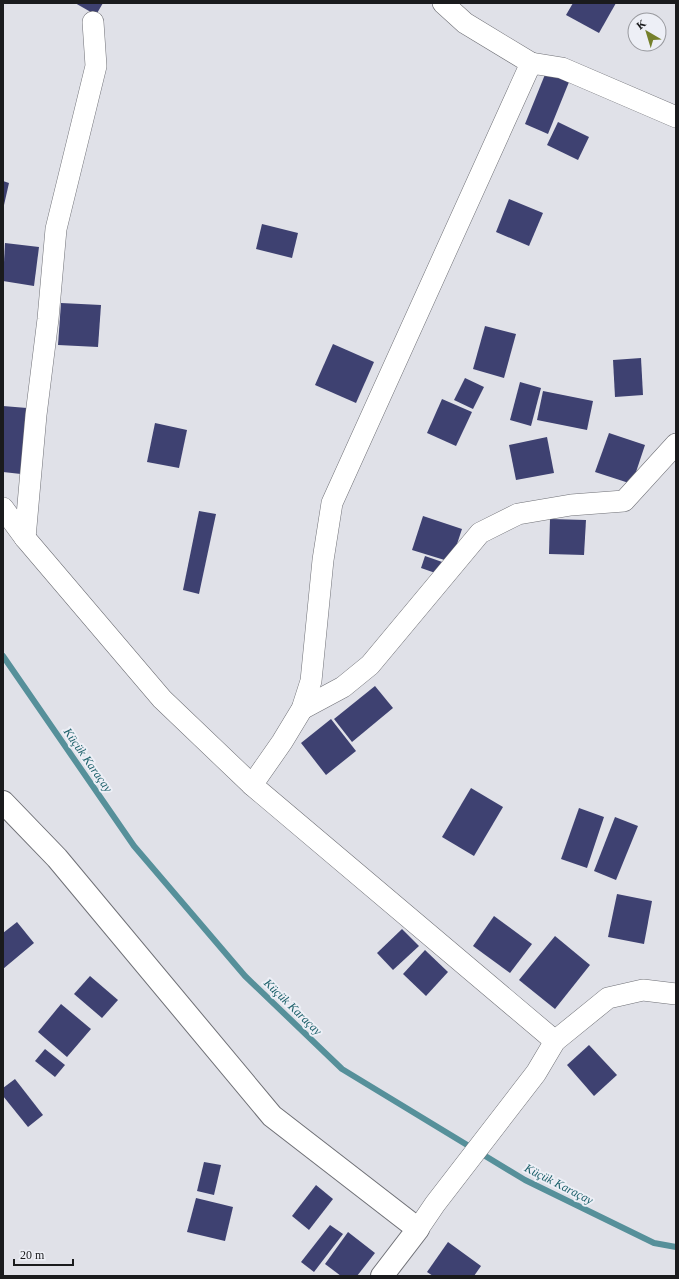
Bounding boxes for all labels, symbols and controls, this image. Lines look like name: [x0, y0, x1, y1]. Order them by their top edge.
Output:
north arrow: [627, 12, 667, 52]
text: K: [634, 16, 648, 31]
water label: Küçük Karaçay: [60, 724, 116, 795]
water label: Küçük Karaçay: [260, 975, 325, 1039]
water label: Küçük Karaçay: [522, 1160, 596, 1208]
scale bar: [14, 1241, 73, 1267]
text: 20 m: [20, 1248, 45, 1262]

